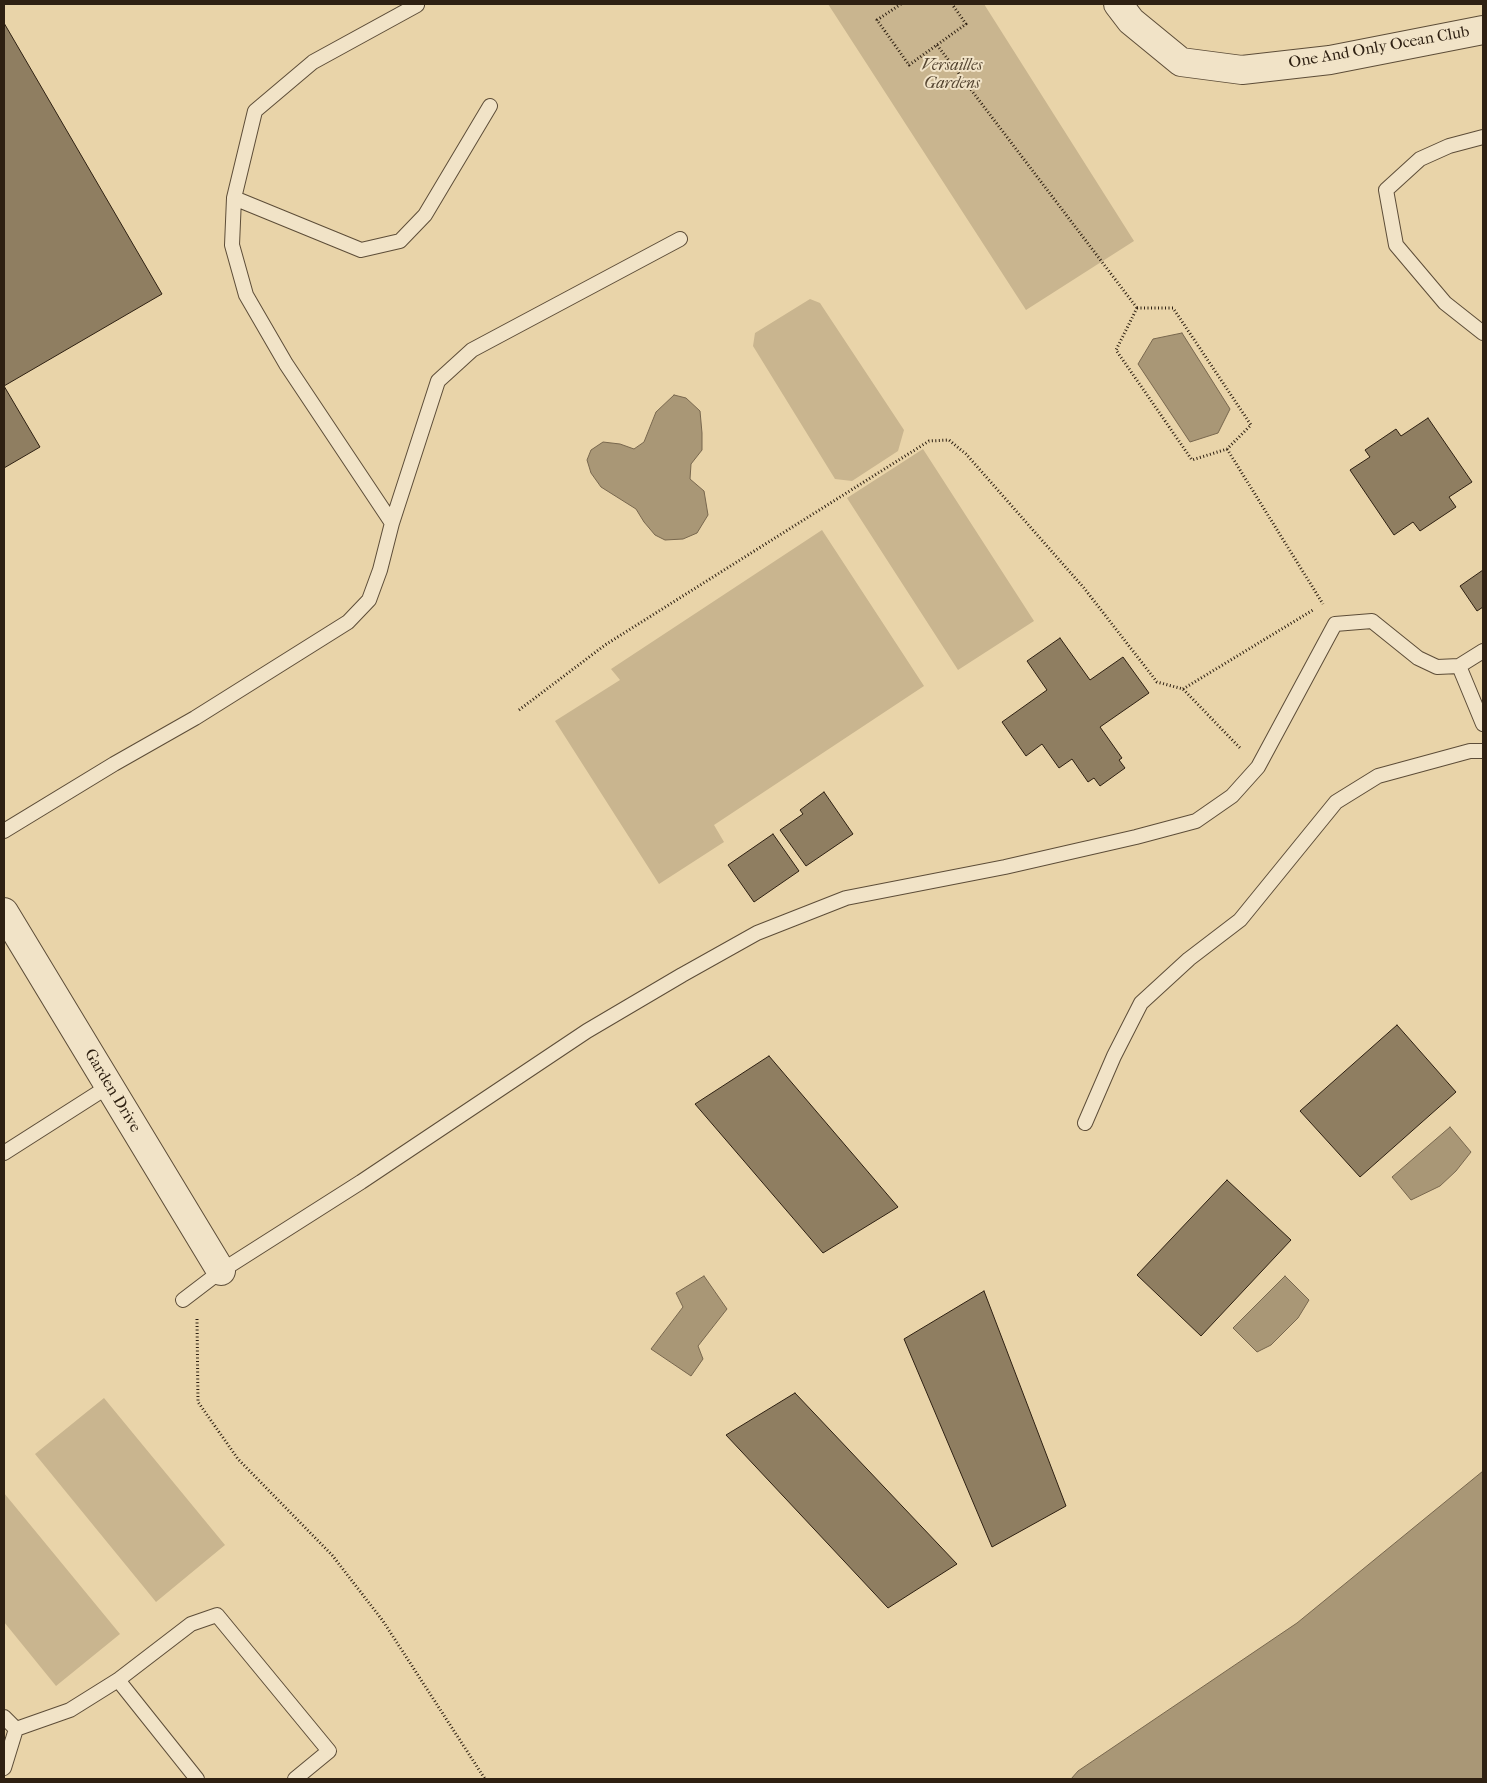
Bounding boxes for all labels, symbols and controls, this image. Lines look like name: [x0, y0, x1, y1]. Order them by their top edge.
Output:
street label: One And Only Ocean Club: [1287, 23, 1471, 73]
park label: Versailles Gardens: [922, 56, 982, 94]
street label: Garden Drive: [80, 1046, 144, 1136]

